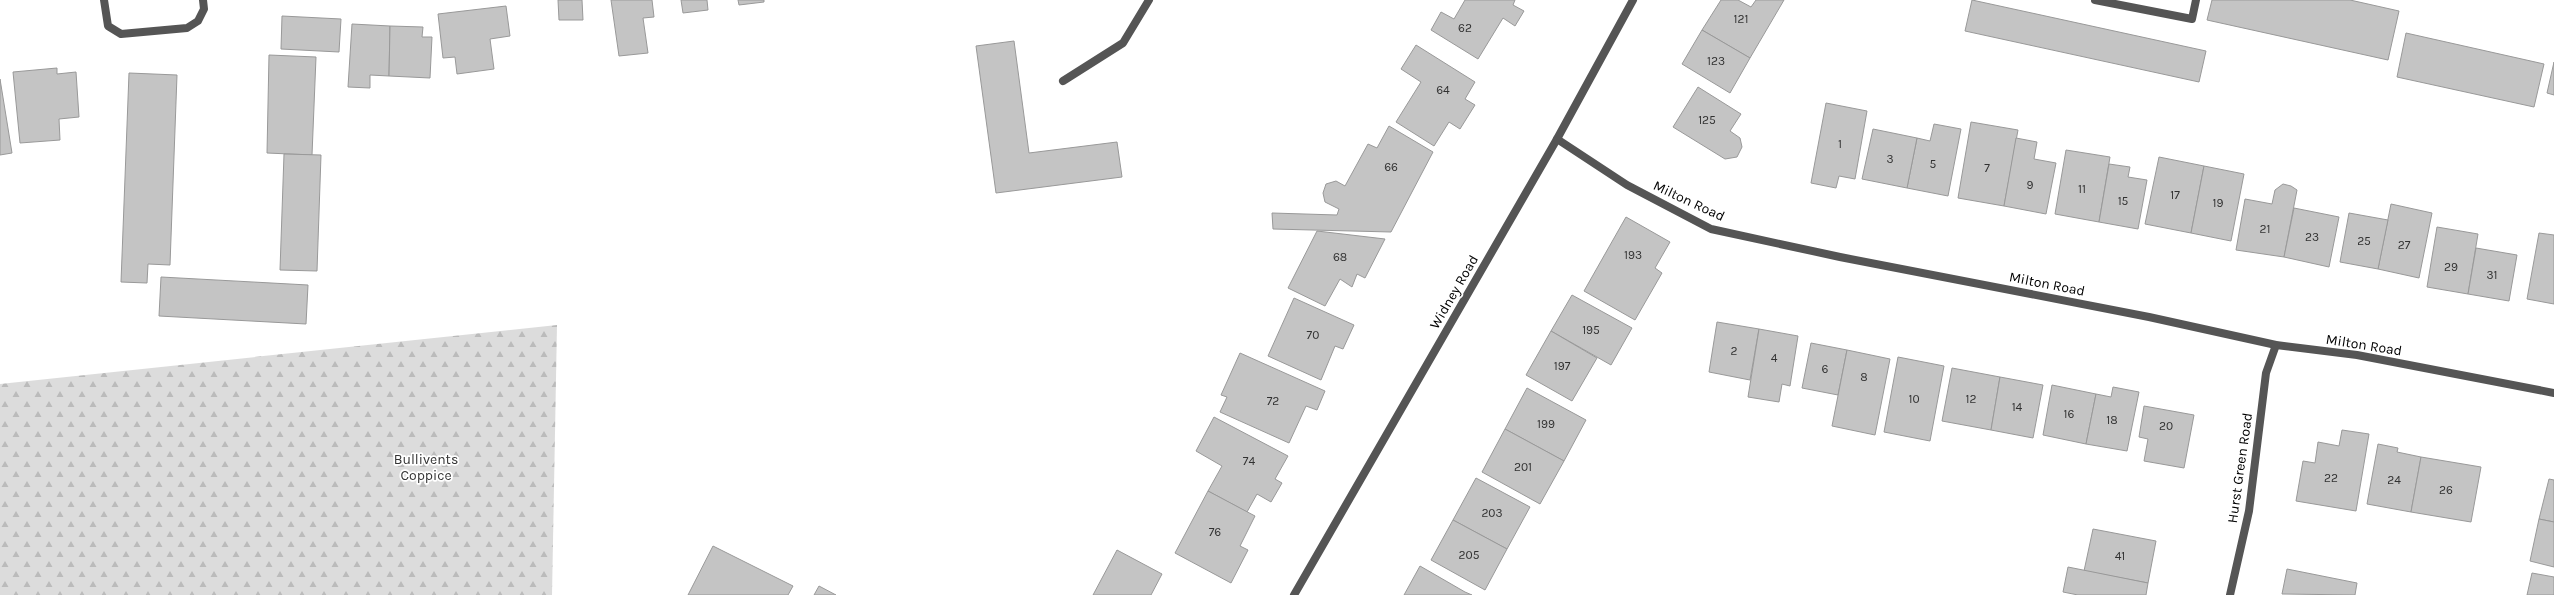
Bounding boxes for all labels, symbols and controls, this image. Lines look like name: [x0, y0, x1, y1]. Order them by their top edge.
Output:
house number: 121: [1734, 12, 1748, 26]
house number: 62: [1458, 21, 1472, 35]
house number: 123: [1707, 54, 1725, 68]
house number: 64: [1436, 83, 1450, 97]
house number: 125: [1698, 113, 1716, 127]
house number: 1: [1838, 137, 1842, 151]
house number: 3: [1886, 152, 1894, 166]
house number: 5: [1930, 157, 1937, 171]
house number: 66: [1384, 160, 1398, 174]
house number: 7: [1984, 161, 1990, 175]
street label: Milton Road: [1651, 177, 1727, 225]
house number: 9: [2027, 178, 2034, 192]
house number: 11: [2078, 182, 2086, 196]
house number: 17: [2170, 188, 2180, 202]
house number: 15: [2118, 194, 2129, 208]
house number: 19: [2213, 196, 2223, 210]
house number: 21: [2260, 222, 2270, 236]
house number: 23: [2305, 230, 2319, 244]
house number: 25: [2357, 234, 2371, 248]
house number: 27: [2398, 238, 2411, 252]
house number: 193: [1624, 248, 1642, 262]
house number: 68: [1333, 250, 1347, 264]
street label: Widney Road: [1426, 252, 1482, 332]
house number: 29: [2444, 260, 2458, 274]
street label: Milton Road: [2008, 268, 2086, 300]
house number: 31: [2486, 268, 2498, 282]
house number: 195: [1582, 323, 1600, 337]
house number: 70: [1307, 328, 1319, 342]
street label: Milton Road: [2325, 331, 2403, 359]
house number: 2: [1731, 344, 1738, 358]
house number: 4: [1771, 351, 1778, 365]
house number: 197: [1554, 359, 1571, 373]
house number: 6: [1822, 362, 1829, 376]
house number: 8: [1860, 370, 1868, 384]
house number: 10: [1908, 392, 1920, 406]
house number: 12: [1966, 392, 1977, 406]
house number: 72: [1267, 394, 1279, 408]
house number: 14: [2012, 400, 2023, 414]
house number: 16: [2064, 407, 2075, 421]
street label: Hurst Green Road: [2224, 412, 2256, 524]
house number: 18: [2106, 413, 2118, 427]
house number: 199: [1537, 417, 1555, 431]
house number: 20: [2159, 419, 2173, 433]
park label: Bullivents Coppice: [394, 451, 458, 484]
house number: 74: [1243, 454, 1255, 468]
house number: 201: [1514, 460, 1532, 474]
house number: 22: [2324, 471, 2338, 485]
house number: 24: [2387, 473, 2401, 487]
house number: 26: [2439, 483, 2453, 497]
house number: 203: [1481, 506, 1503, 520]
house number: 76: [1209, 525, 1221, 539]
house number: 205: [1459, 548, 1480, 562]
house number: 41: [2115, 549, 2125, 563]

